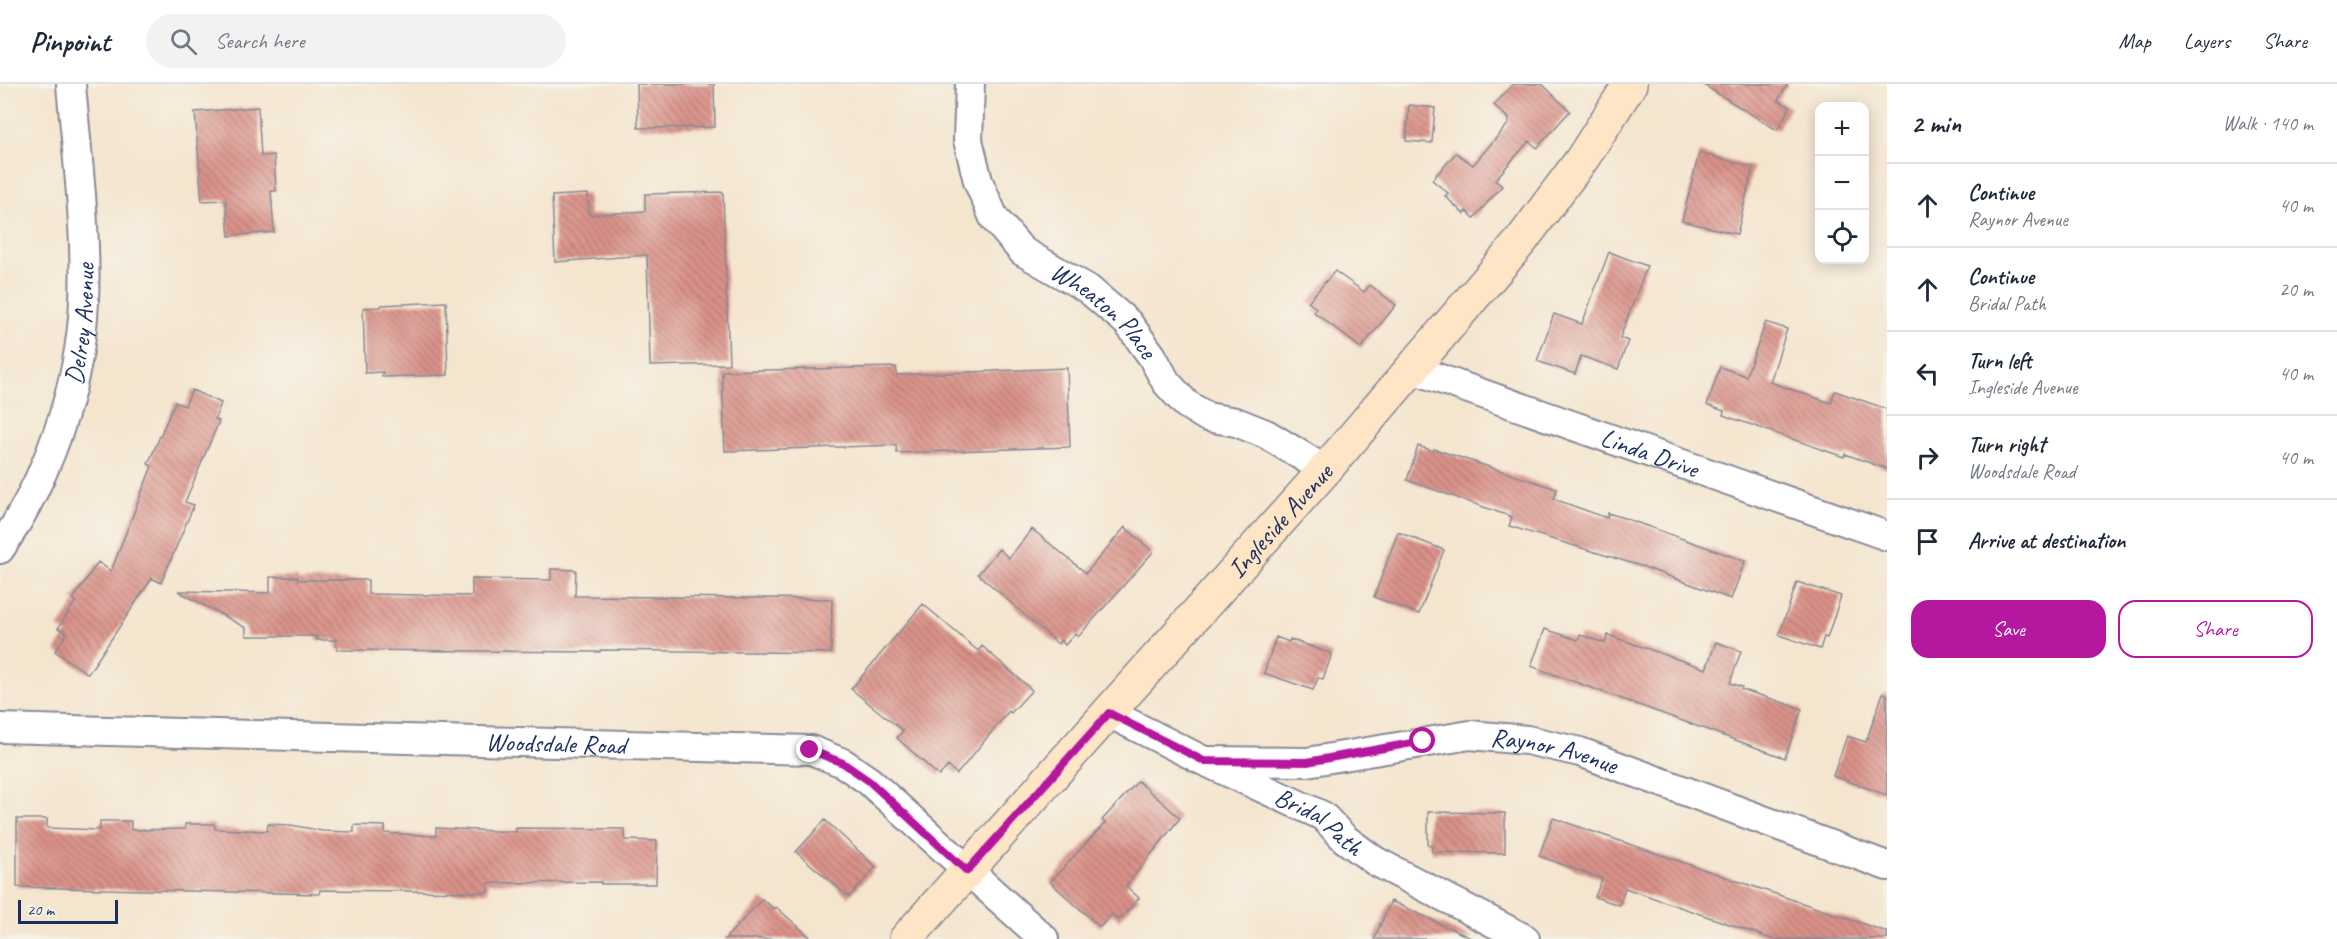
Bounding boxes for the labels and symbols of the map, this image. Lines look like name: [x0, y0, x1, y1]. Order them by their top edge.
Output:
street label: Wheaton Place: [1045, 255, 1165, 366]
street label: Delrey Avenue: [56, 262, 101, 387]
street label: Linda Drive: [1597, 420, 1705, 486]
street label: Ingleside Avenue: [1220, 455, 1341, 585]
street label: Raynor Avenue: [1489, 720, 1624, 782]
street label: Woodsdale Road: [485, 725, 630, 762]
route start: [1409, 727, 1435, 753]
route end: [796, 736, 822, 762]
street label: Bridal Path: [1270, 780, 1371, 864]
scale bar: [18, 897, 118, 924]

